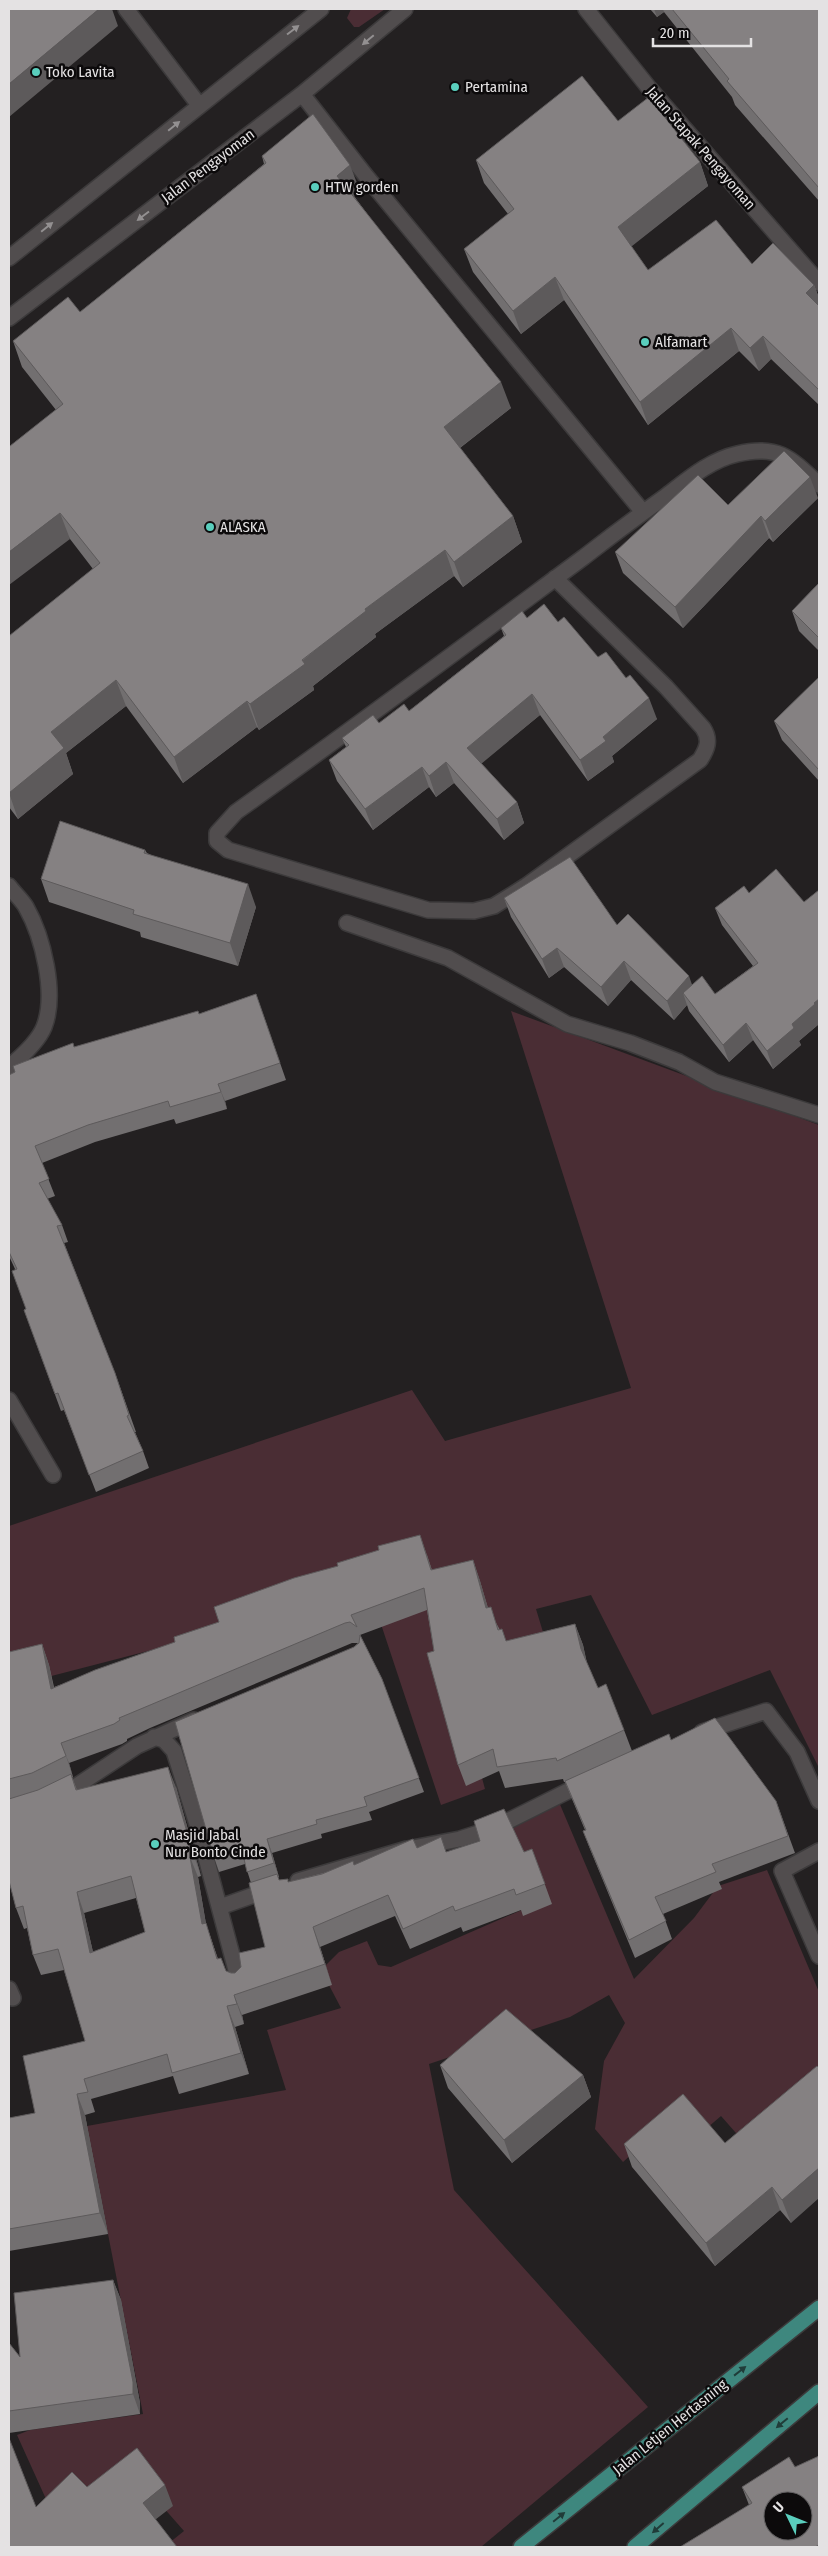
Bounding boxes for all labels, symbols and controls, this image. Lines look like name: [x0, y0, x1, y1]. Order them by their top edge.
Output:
scale bar: [653, 15, 750, 47]
one-way arrow: [286, 24, 299, 35]
text: 20 m: [660, 24, 690, 42]
one-way arrow: [361, 35, 374, 46]
place label: Toko Lavita: [46, 63, 115, 81]
marker: Toko Lavita: [30, 66, 42, 78]
place label: Pertamina: [465, 78, 528, 96]
marker: Pertamina: [449, 81, 461, 93]
street label: Jalan Stapak Pengayoman: [643, 83, 759, 213]
one-way arrow: [167, 120, 180, 131]
street label: Jalan Pengayoman: [158, 125, 258, 207]
place label: HTW gorden: [325, 178, 399, 196]
marker: HTW gorden: [309, 181, 321, 193]
one-way arrow: [137, 210, 150, 221]
one-way arrow: [40, 222, 53, 233]
place label: Alfamart: [655, 333, 708, 351]
marker: Alfamart: [639, 336, 651, 348]
place label: ALASKA: [220, 518, 266, 536]
marker: ALASKA: [204, 521, 216, 533]
place label: Masjid Jabal Nur Bonto Cinde: [165, 1826, 266, 1861]
marker: Masjid Jabal Nur Bonto Cinde: [149, 1838, 161, 1850]
one-way arrow: [734, 2366, 747, 2376]
street label: Jalan Letjen Hertasning: [609, 2375, 731, 2479]
one-way arrow: [776, 2417, 788, 2428]
north arrow: [763, 2491, 813, 2541]
text: U: [770, 2499, 788, 2516]
one-way arrow: [552, 2511, 565, 2522]
one-way arrow: [652, 2522, 664, 2534]

